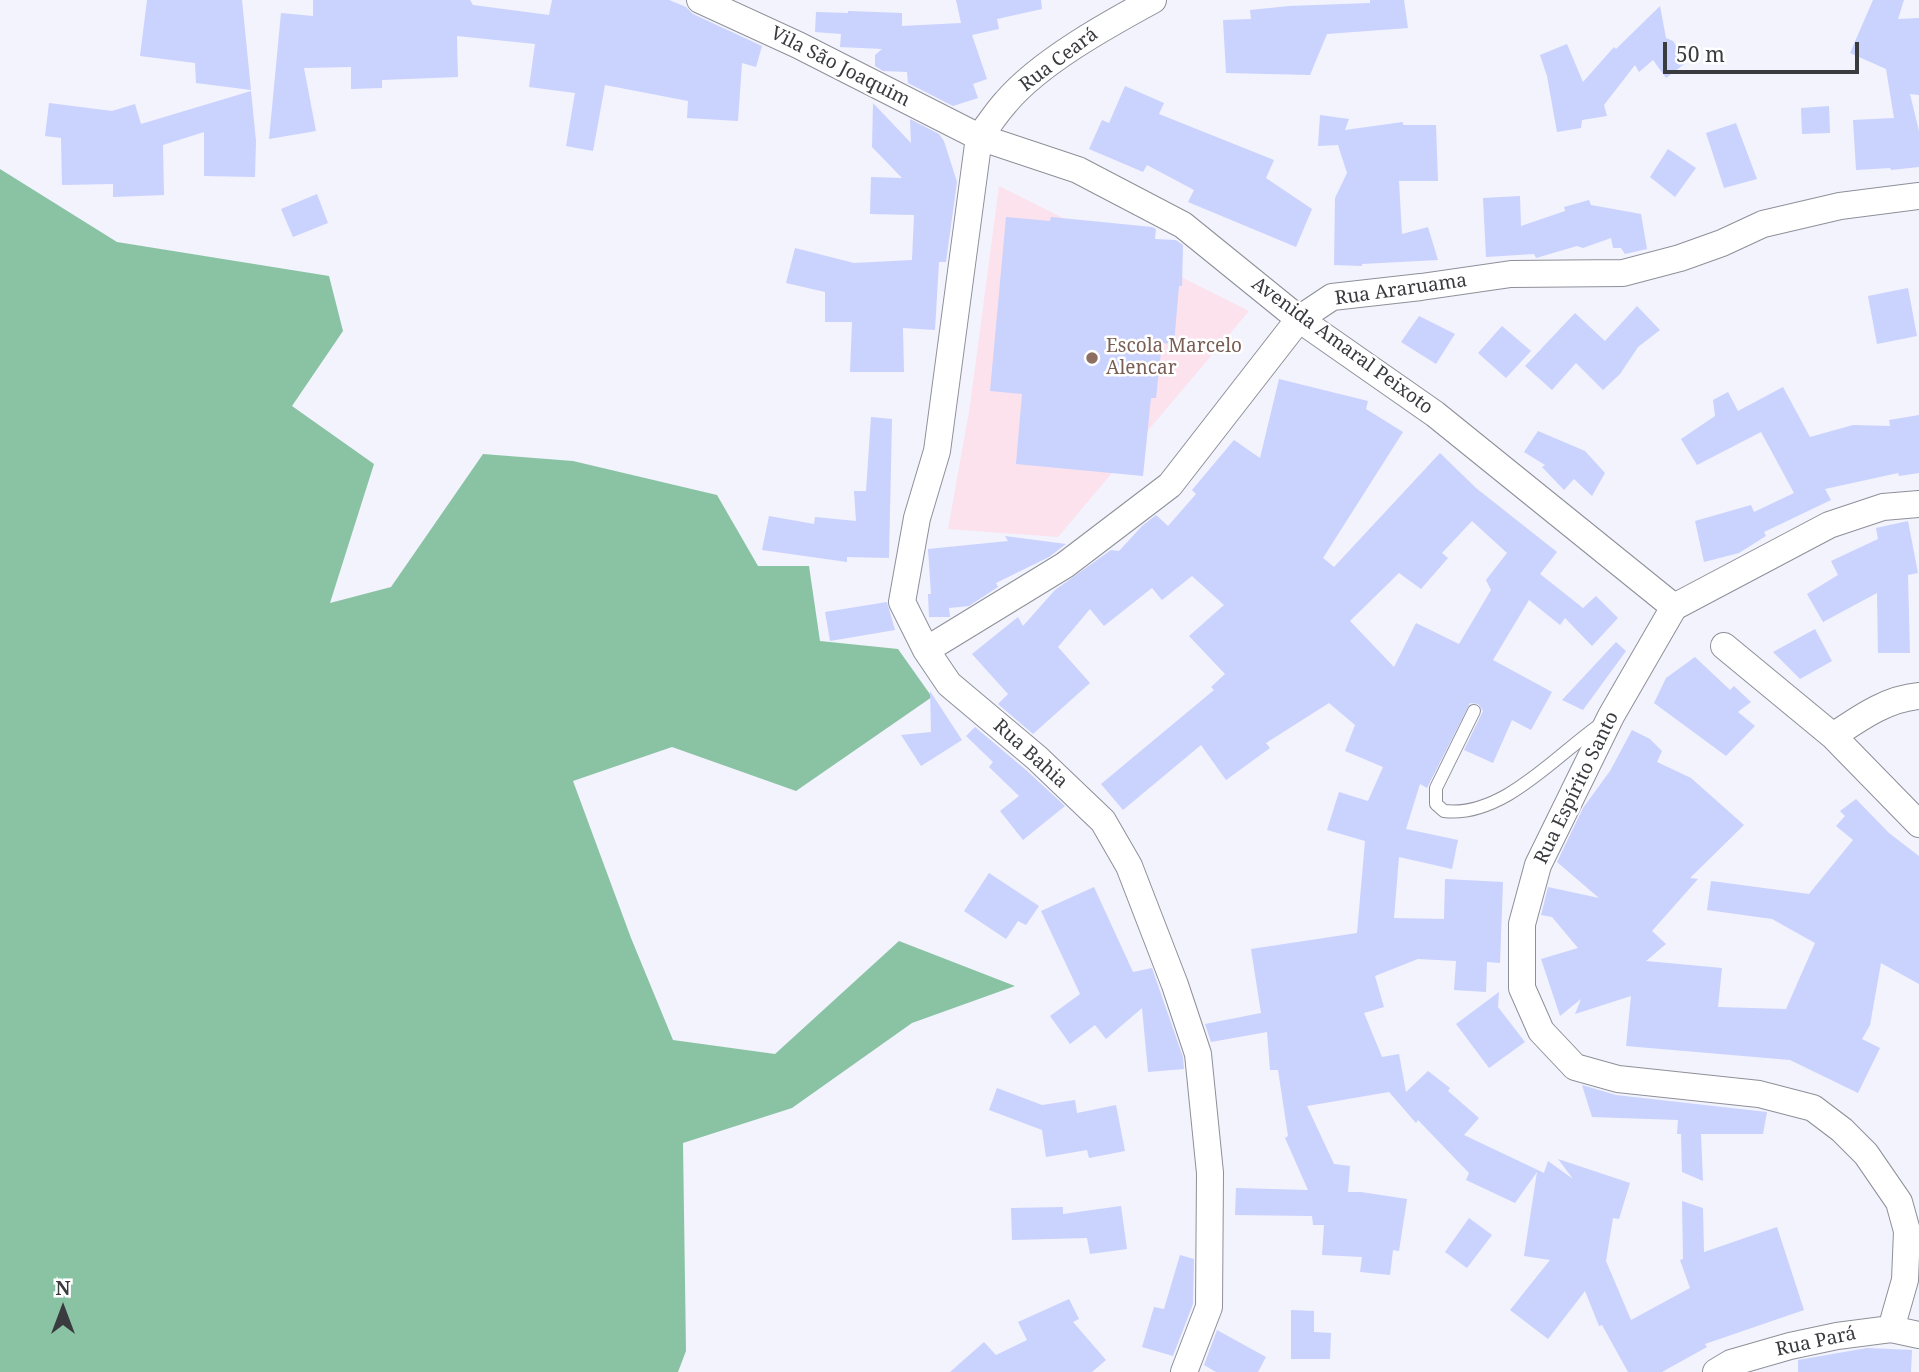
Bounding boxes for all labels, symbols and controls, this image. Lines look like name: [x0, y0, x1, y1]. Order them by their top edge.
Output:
street label: Vila São Joaquim: [766, 22, 914, 112]
street label: Rua Ceará: [1015, 23, 1103, 97]
scale bar: [1667, 28, 1863, 72]
text: 50 m: [1676, 40, 1725, 68]
street label: Rua Araruama: [1333, 269, 1469, 311]
street label: Avenida Amaral Peixoto: [1247, 273, 1437, 419]
place label: Escola Marcelo Alencar: [1106, 336, 1242, 380]
marker: Escola Marcelo Alencar: [1084, 350, 1100, 366]
street label: Rua Espírito Santo: [1530, 708, 1624, 868]
street label: Rua Bahia: [988, 715, 1072, 793]
north arrow: [28, 1274, 98, 1344]
text: N: [56, 1275, 70, 1301]
street label: Rua Pará: [1774, 1322, 1858, 1362]

